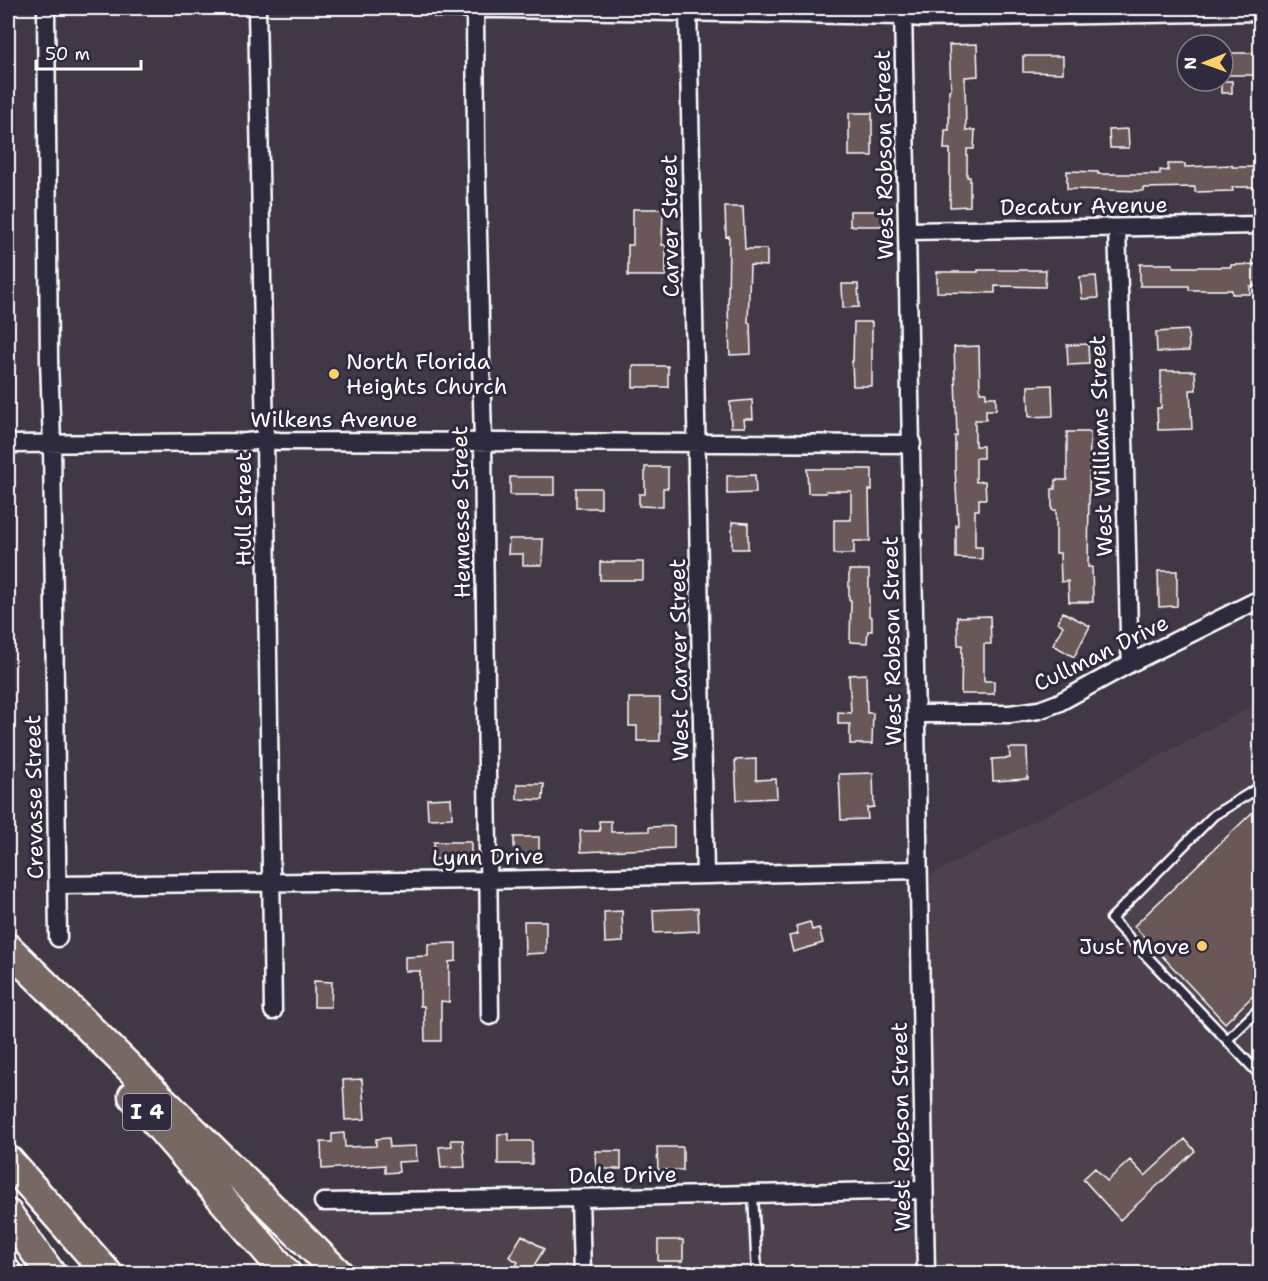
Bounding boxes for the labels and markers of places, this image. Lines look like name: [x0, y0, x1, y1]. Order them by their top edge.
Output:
place label: North Florida Heights Church: [346, 347, 507, 401]
marker: North Florida Heights Church: [327, 367, 341, 381]
place label: Just Move: [1079, 932, 1190, 961]
marker: Just Move: [1195, 939, 1209, 953]

